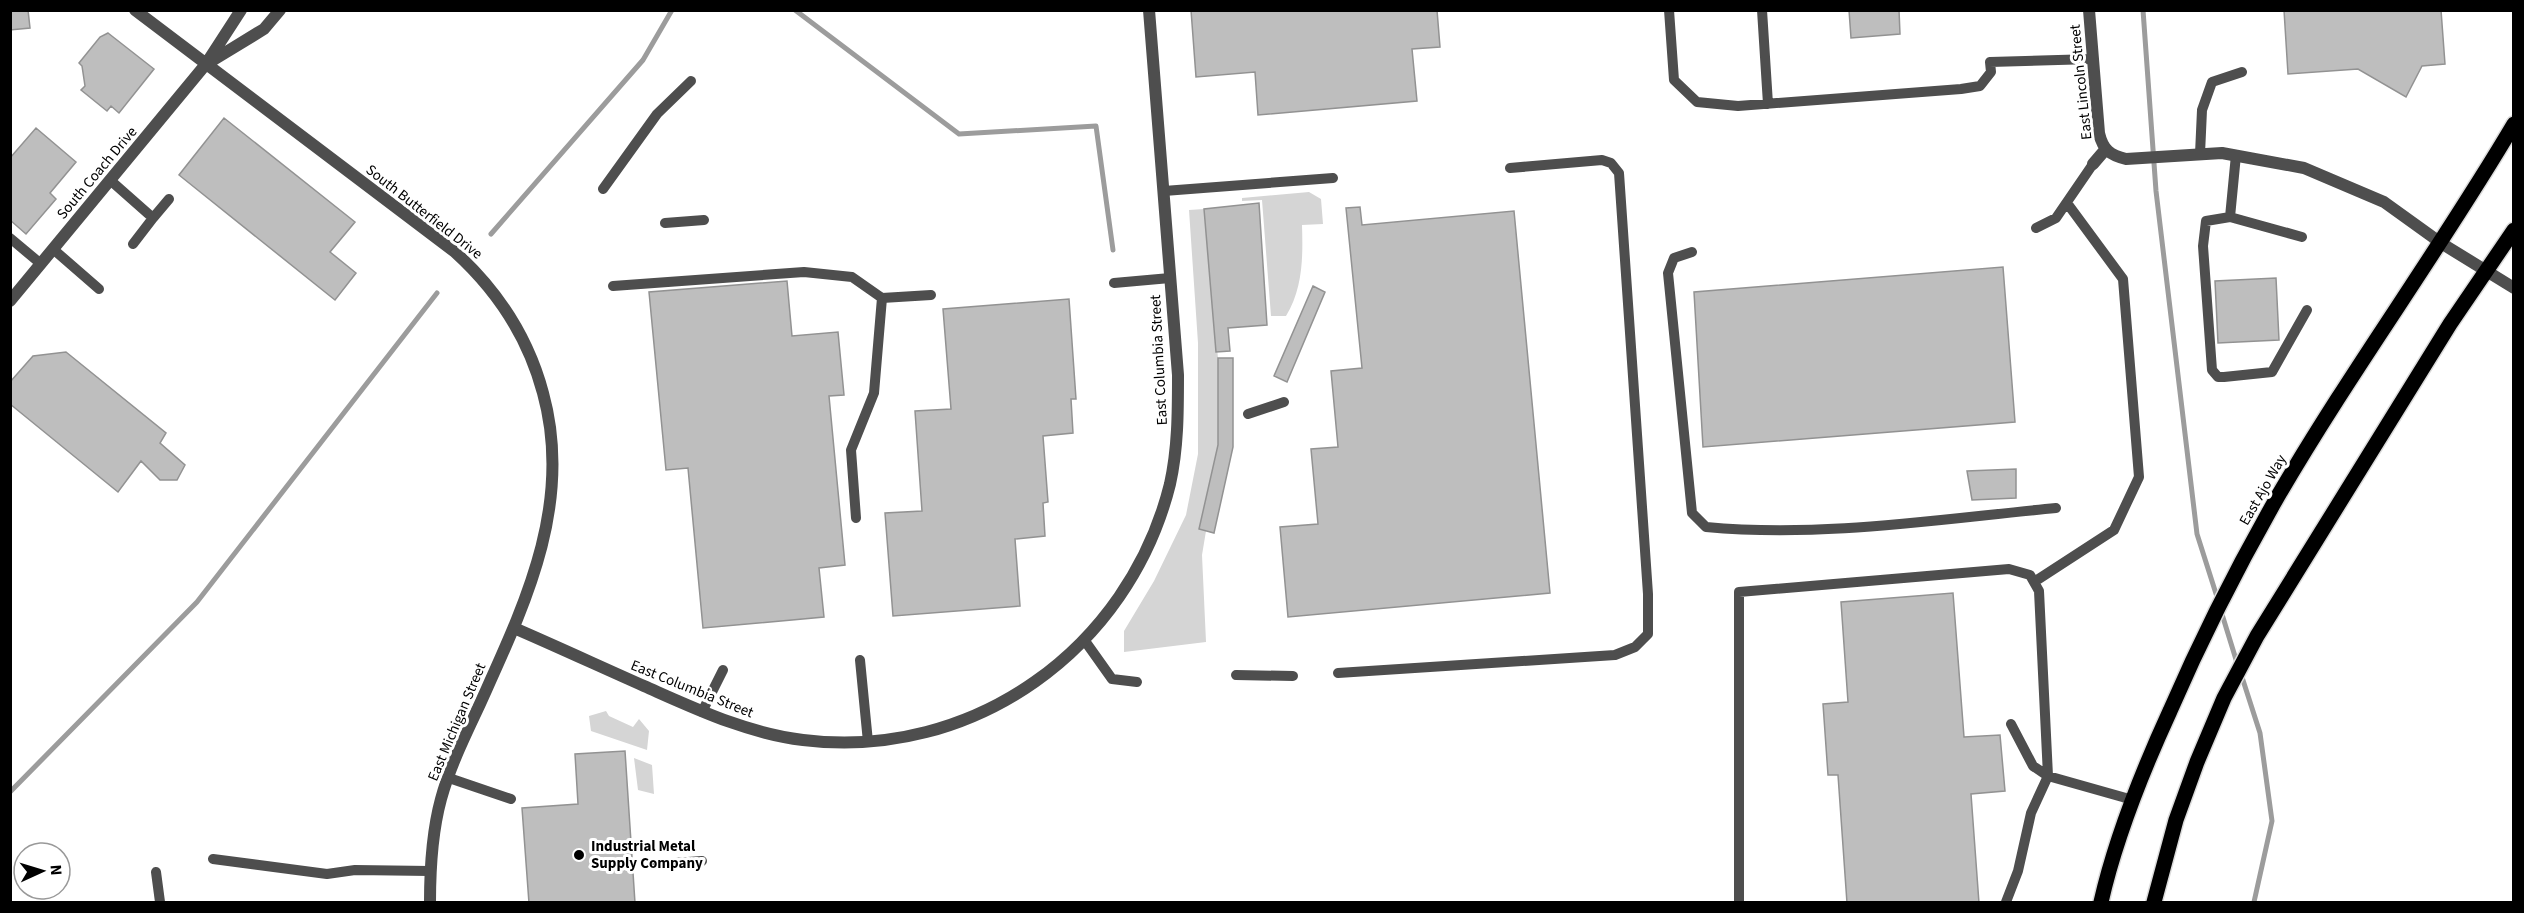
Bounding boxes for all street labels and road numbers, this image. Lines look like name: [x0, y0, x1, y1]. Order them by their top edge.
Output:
street label: East Lincoln Street: [2064, 23, 2098, 141]
street label: South Coach Drive: [52, 122, 142, 224]
street label: South Butterfield Drive: [361, 160, 487, 264]
street label: East Columbia Street: [1145, 294, 1173, 426]
street label: East Ajo Way: [2234, 451, 2292, 529]
street label: East Columbia Street: [627, 655, 757, 723]
street label: East Michigan Street: [423, 660, 491, 784]

